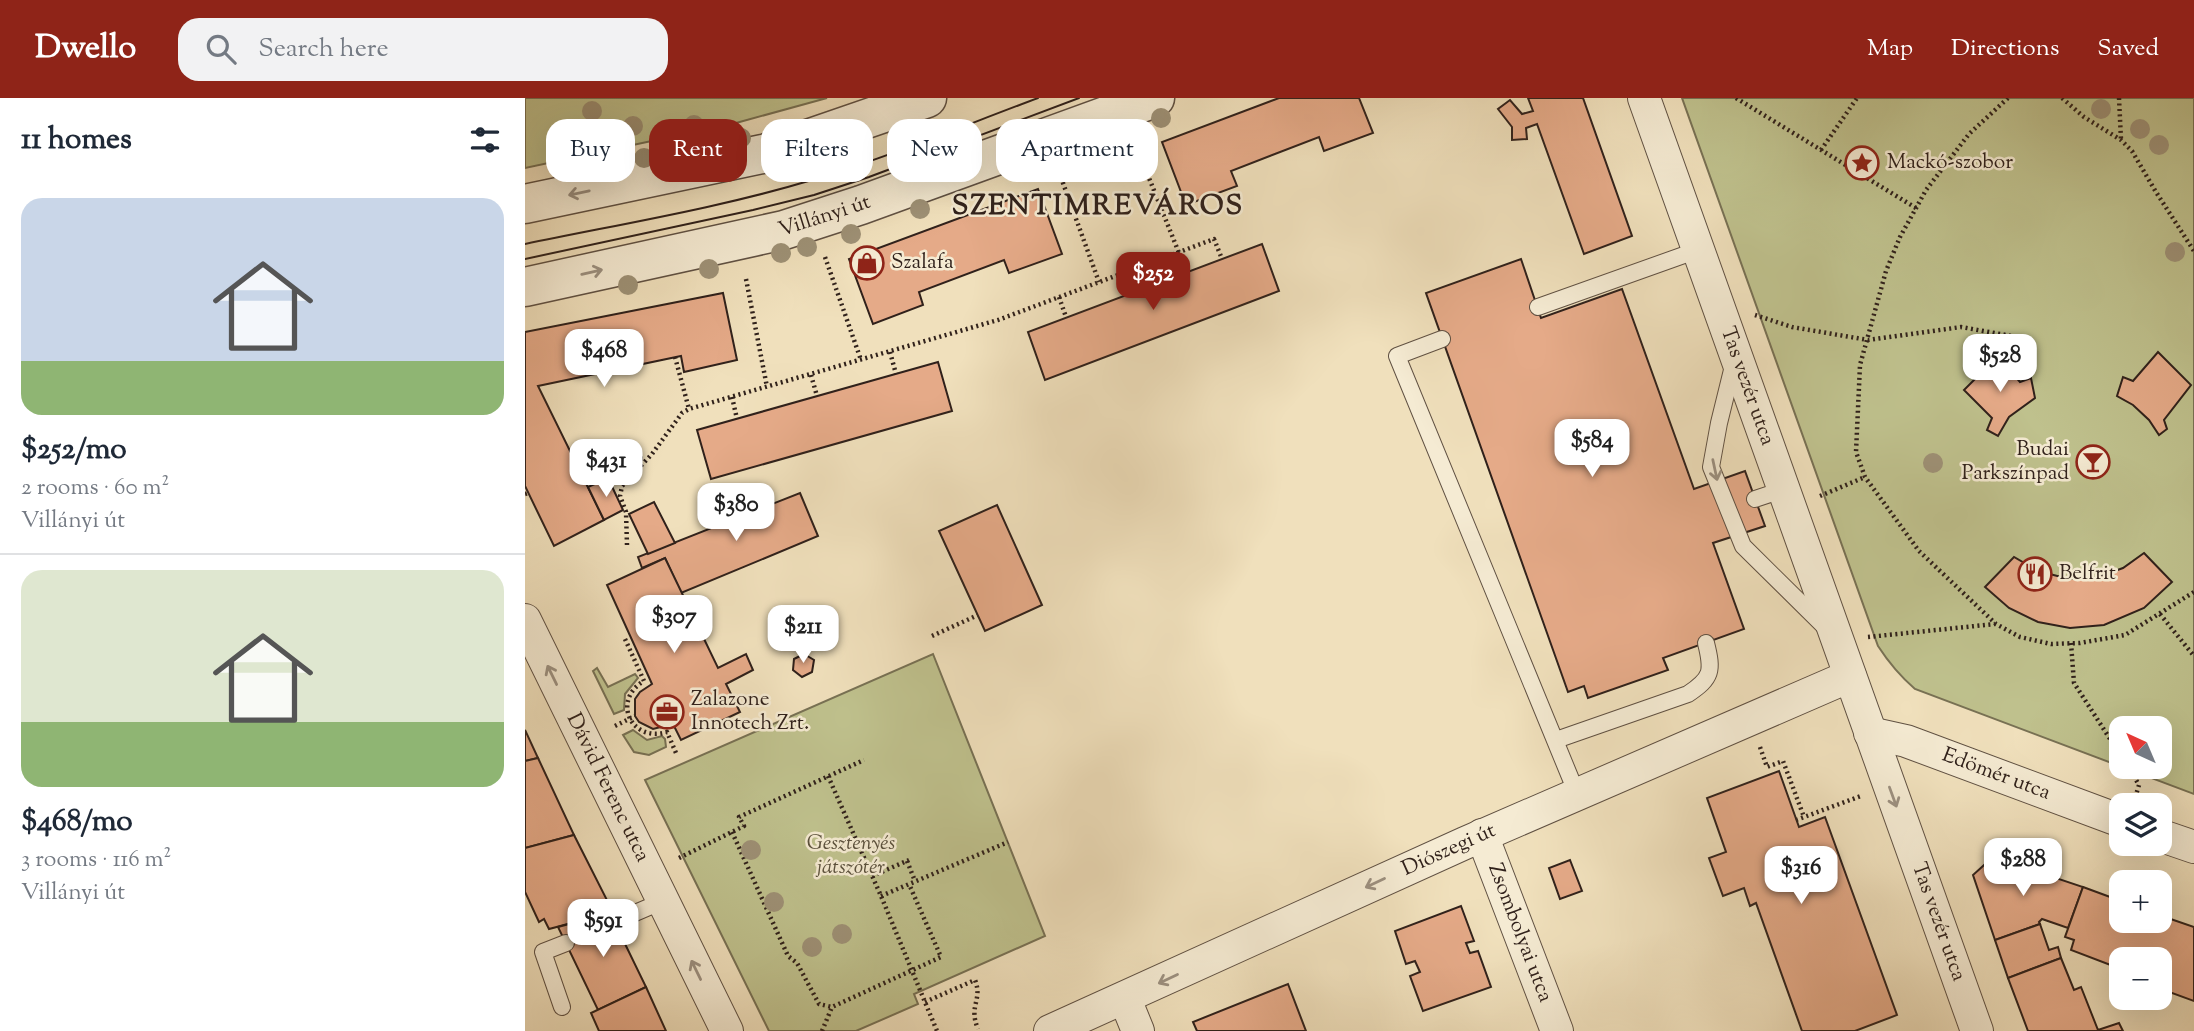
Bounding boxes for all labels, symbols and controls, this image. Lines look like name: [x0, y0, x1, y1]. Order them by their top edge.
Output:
search box: [178, 18, 668, 81]
text: Dwello: [35, 25, 136, 73]
icon: search: [202, 30, 240, 68]
text: Search here: [258, 31, 389, 68]
text: Map: [1867, 32, 1913, 66]
text: Directions: [1951, 32, 2059, 66]
text: Saved: [2097, 32, 2159, 66]
text: 11 homes: [21, 119, 132, 162]
chip: Buy: [546, 119, 635, 182]
chip: Rent: [649, 119, 747, 182]
chip: Filters: [761, 119, 873, 182]
chip: New: [887, 119, 982, 182]
chip: Apartment: [996, 119, 1158, 182]
icon: filters: [466, 121, 504, 159]
place icon: Mackó-szobor: [1843, 144, 1881, 182]
place label: Mackó-szobor: [1887, 148, 2013, 178]
one-way arrow: [568, 187, 591, 201]
district label: SZENTIMREVÁROS: [952, 187, 1244, 227]
street label: Villányi út: [775, 188, 875, 246]
icon: home: [200, 243, 326, 369]
shop icon: Szalafa: [848, 244, 886, 282]
place label: Szalafa: [891, 248, 954, 278]
pin: $252: [1112, 252, 1194, 312]
text: $252: [1132, 258, 1174, 291]
one-way arrow: [580, 265, 603, 278]
street label: Tas vezér utca: [1712, 323, 1782, 450]
pin: $468: [563, 330, 645, 389]
pin: $528: [1959, 334, 2041, 394]
text: $468: [581, 335, 627, 368]
text: $528: [1979, 340, 2021, 373]
pin: $584: [1551, 420, 1633, 479]
text: $584: [1571, 425, 1614, 458]
text: $252/mo: [21, 429, 127, 472]
place label: Budai Parkszínpad: [1962, 435, 2069, 489]
pin: $431: [565, 440, 647, 499]
bar icon: Budai Parkszínpad: [2074, 443, 2112, 481]
text: $431: [586, 445, 626, 478]
one-way arrow: [1709, 459, 1722, 481]
text: 2 rooms · 60 m²: [21, 472, 169, 505]
pin: $380: [695, 484, 777, 543]
text: $380: [713, 489, 759, 522]
text: Villányi út: [21, 505, 125, 538]
restaurant icon: Belfrit: [2016, 555, 2054, 593]
place label: Belfrit: [2059, 559, 2116, 589]
pin: $307: [633, 596, 715, 655]
text: $307: [651, 601, 697, 634]
pin: $211: [762, 606, 844, 665]
text: $211: [784, 611, 822, 644]
icon: home: [200, 615, 326, 741]
one-way arrow: [545, 665, 558, 686]
place label: Zalazone Innotech Zrt.: [691, 685, 809, 739]
office icon: Zalazone Innotech Zrt.: [648, 693, 686, 731]
street label: Dávid Ferenc utca: [558, 708, 657, 868]
north arrow: [2109, 716, 2172, 779]
map controls: [2109, 716, 2172, 1010]
street label: Edömér utca: [1938, 741, 2055, 809]
one-way arrow: [1888, 786, 1901, 807]
button: layers: [2109, 793, 2172, 856]
text: $468/mo: [21, 801, 133, 844]
street label: Diószegi út: [1397, 816, 1501, 885]
park label: Gesztenyés játszótér: [807, 829, 895, 883]
pin: $288: [1982, 838, 2064, 898]
text: 3 rooms · 116 m²: [21, 844, 171, 877]
text: $288: [2000, 844, 2046, 877]
pin: $316: [1760, 846, 1842, 906]
text: $316: [1781, 852, 1821, 885]
street label: Zsombolyai utca: [1479, 859, 1560, 1007]
street label: Tas vezér utca: [1903, 859, 1973, 986]
button: +: [2109, 870, 2172, 933]
text: Villányi út: [21, 877, 125, 910]
one-way arrow: [1364, 877, 1386, 890]
pin: $591: [562, 900, 644, 959]
text: $591: [583, 905, 623, 938]
button: −: [2109, 947, 2172, 1010]
one-way arrow: [689, 960, 703, 981]
one-way arrow: [1158, 972, 1179, 986]

